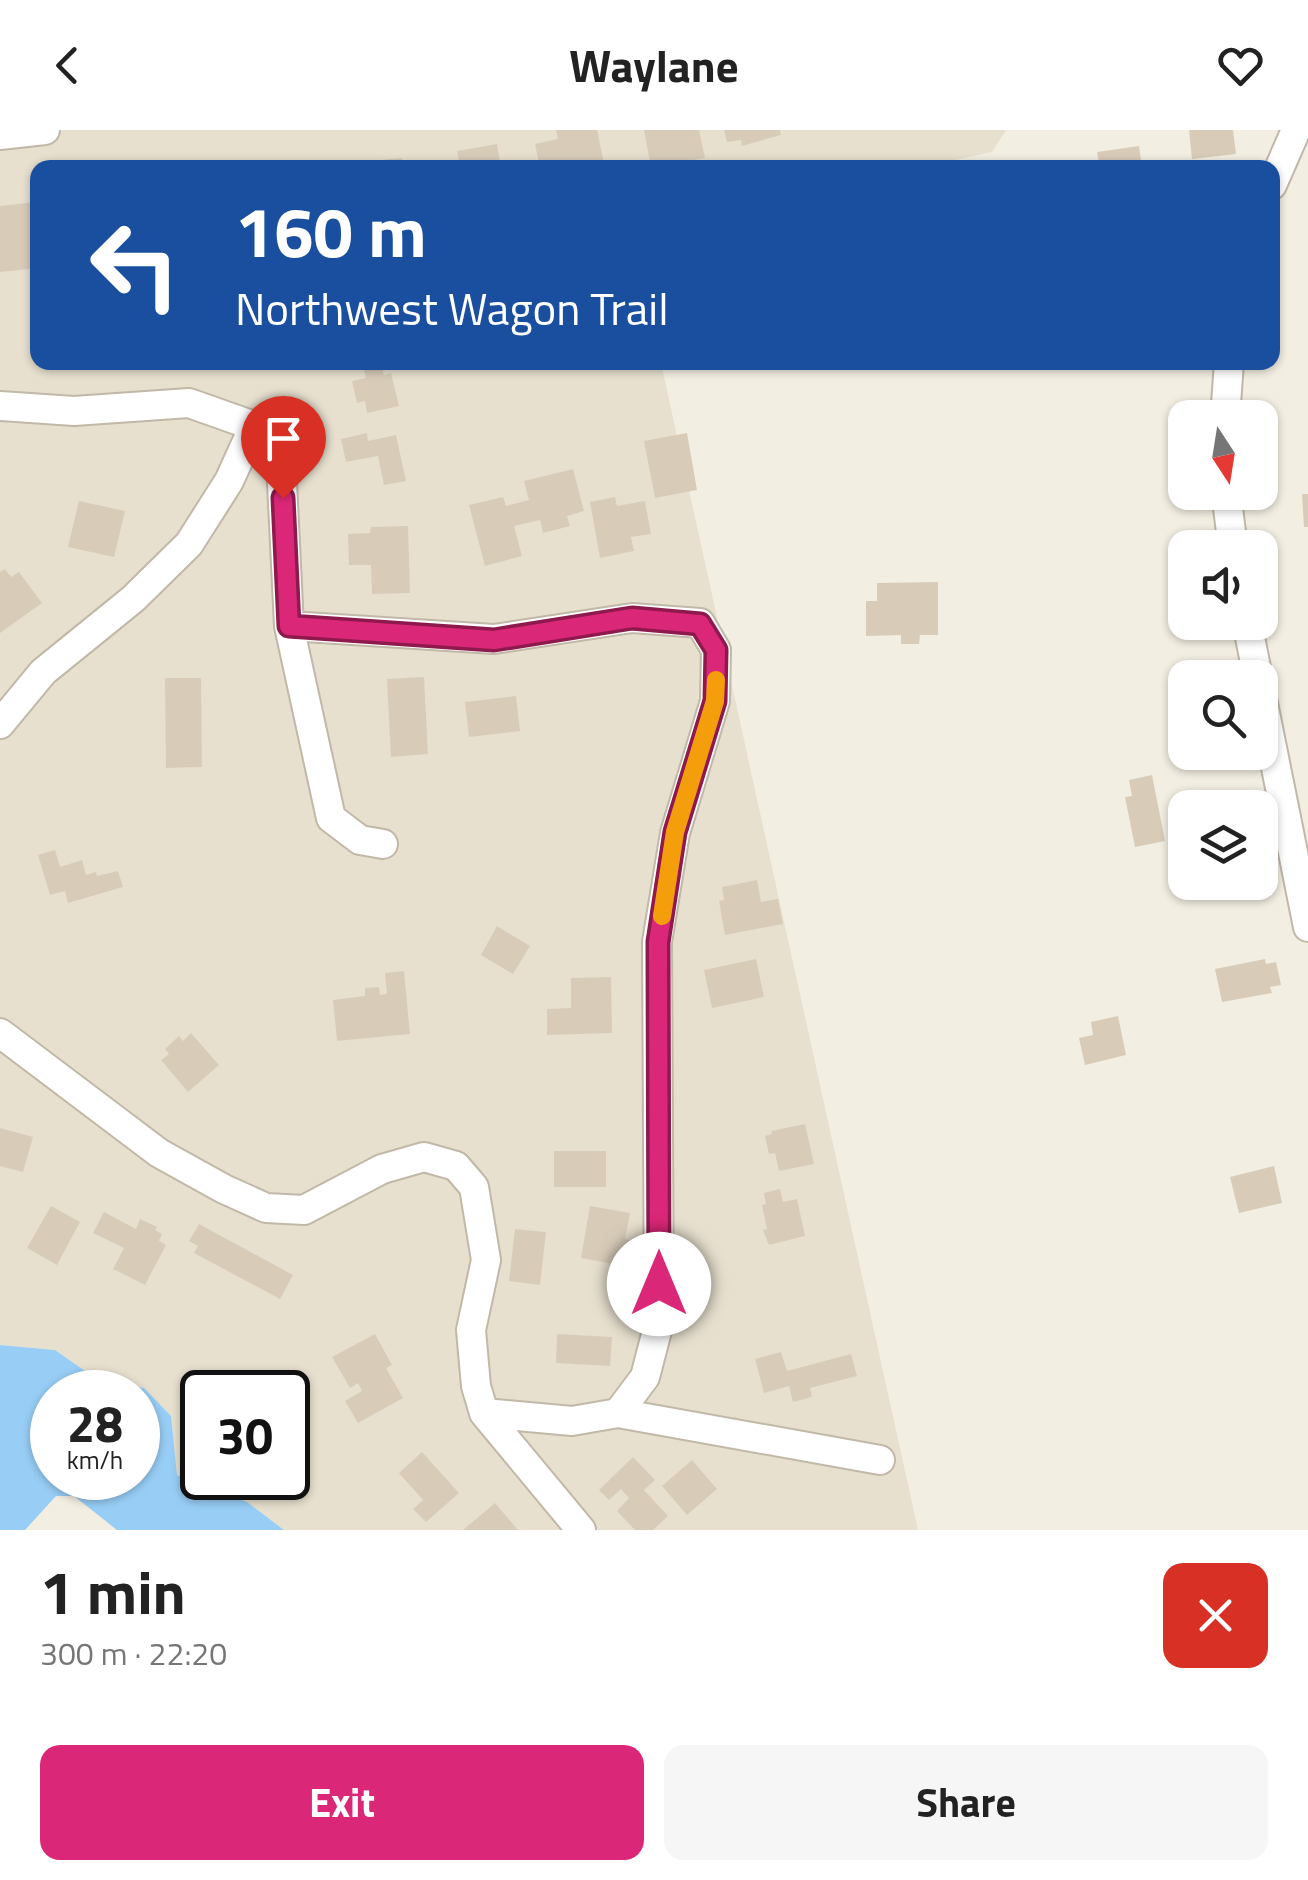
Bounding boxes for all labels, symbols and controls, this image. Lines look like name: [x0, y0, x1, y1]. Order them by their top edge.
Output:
text: Waylane: [569, 31, 739, 99]
icon: back: [40, 38, 95, 93]
icon: heart: [1213, 38, 1268, 93]
text: 160 m: [235, 178, 427, 284]
icon: left: [70, 200, 200, 330]
text: Northwest Wagon Trail: [235, 274, 669, 342]
pin: [241, 396, 326, 499]
north arrow: [1168, 400, 1278, 510]
map controls: [1168, 400, 1278, 900]
icon: arrive: [256, 411, 311, 466]
button: sound: [1168, 530, 1278, 640]
button: search: [1168, 660, 1278, 770]
button: layers: [1168, 790, 1278, 900]
position arrow: [607, 1232, 711, 1336]
speed limit sign: 30: [180, 1370, 310, 1500]
text: 28: [67, 1385, 123, 1461]
text: km/h: [67, 1441, 123, 1479]
text: 1 min: [40, 1546, 186, 1637]
button: close: [1163, 1563, 1268, 1668]
text: 300 m · 22:20: [40, 1629, 227, 1677]
button: Exit: [40, 1745, 644, 1860]
button: Share: [664, 1745, 1268, 1860]

